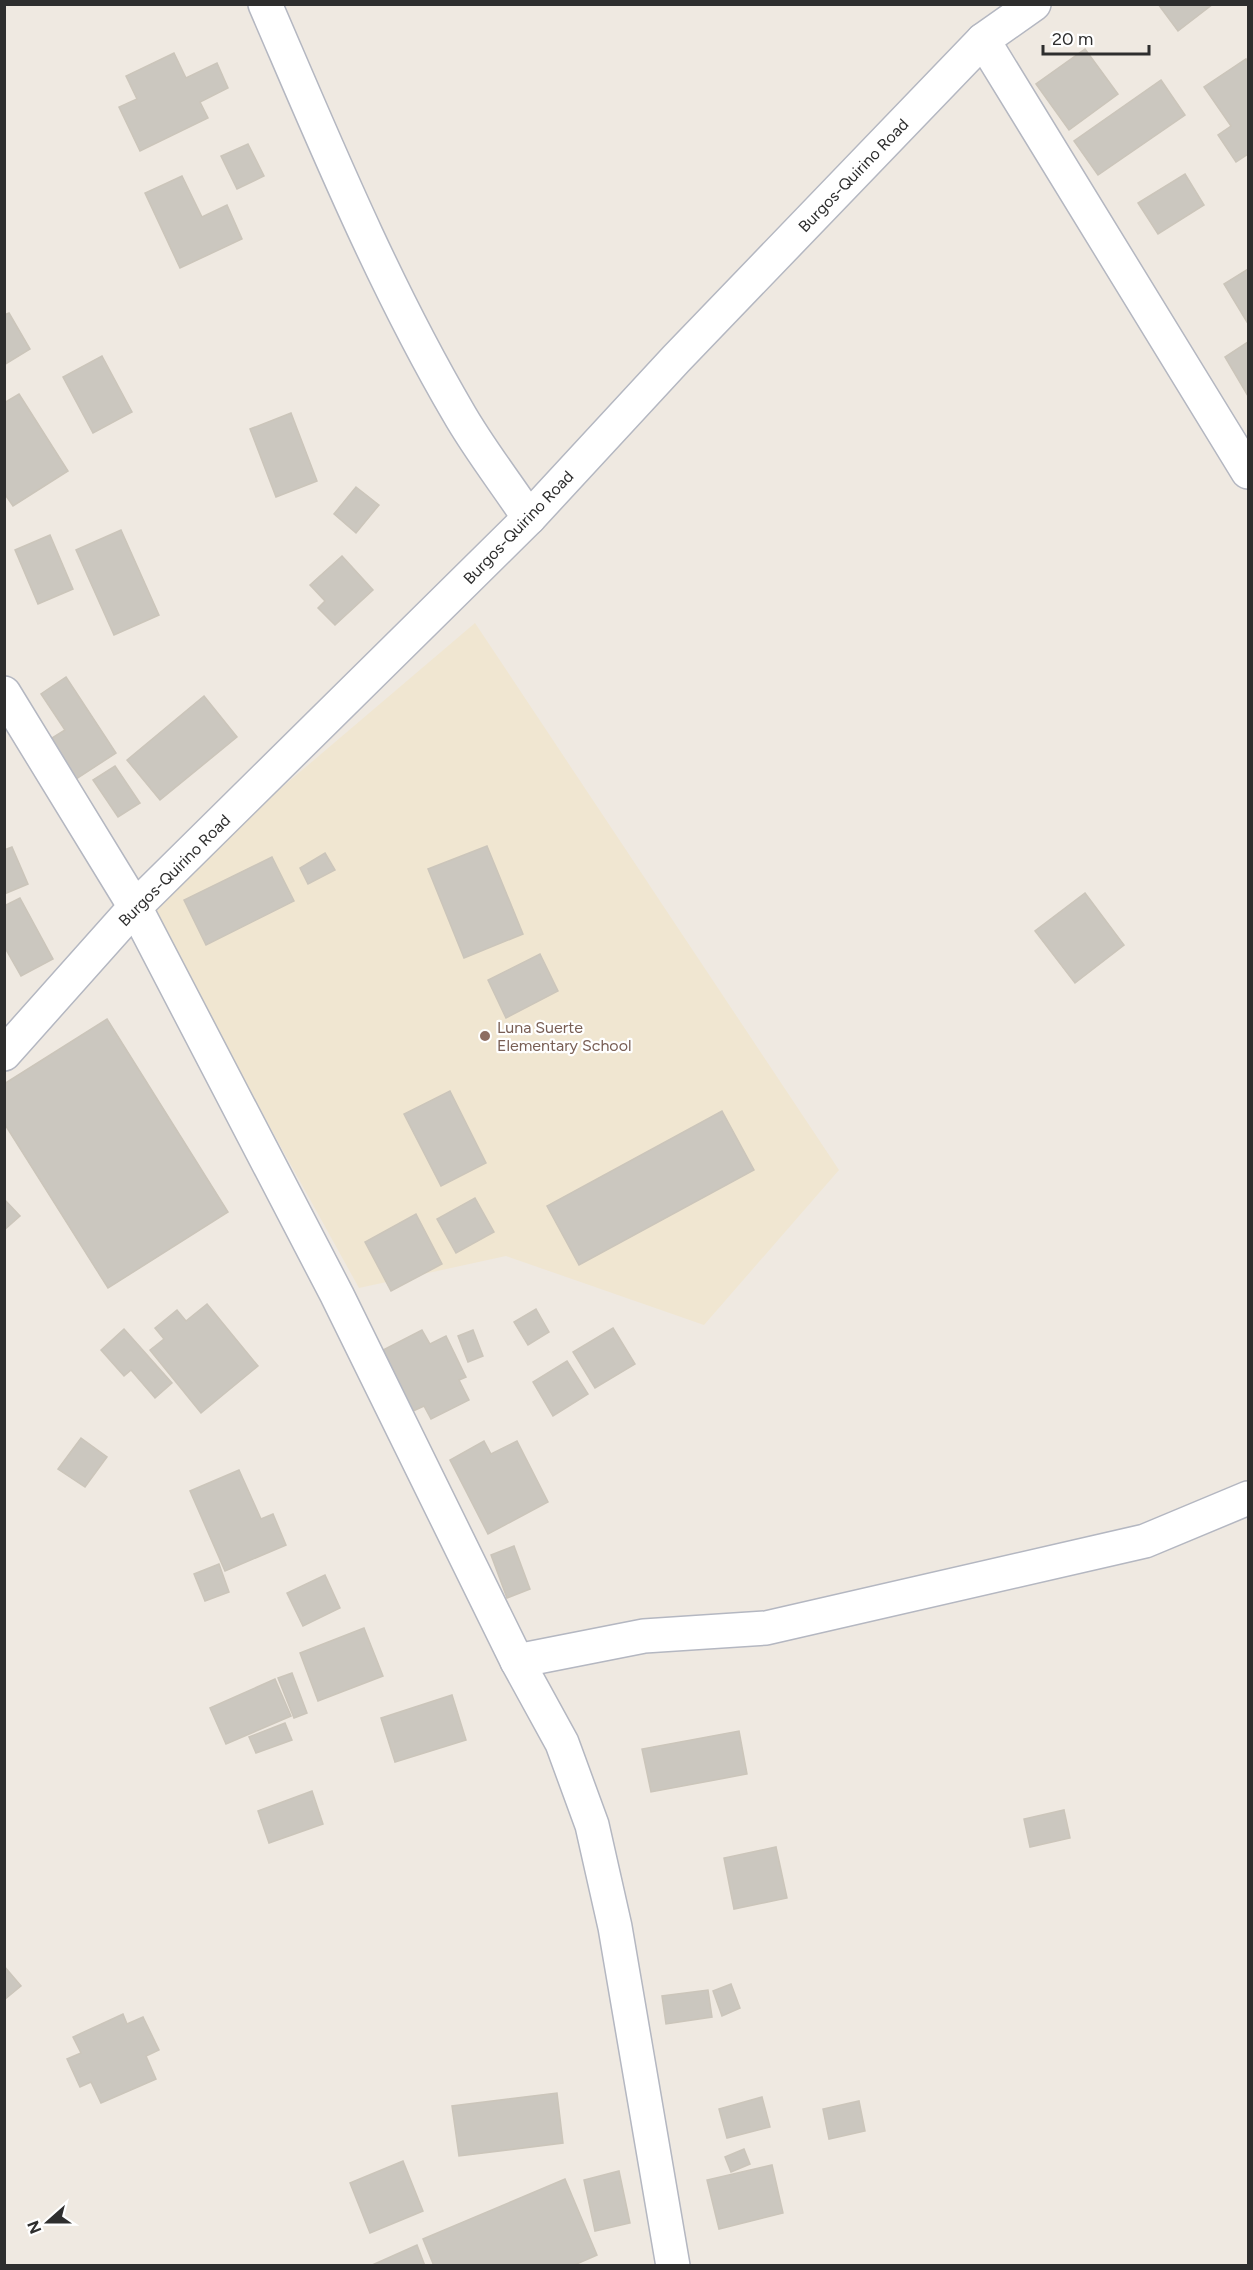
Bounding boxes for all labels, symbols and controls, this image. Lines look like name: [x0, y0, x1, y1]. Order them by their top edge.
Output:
scale bar: [1043, 18, 1150, 56]
text: 20 m: [1052, 28, 1093, 50]
street label: Burgos-Quirino Road: [794, 115, 912, 236]
street label: Burgos-Quirino Road: [459, 467, 577, 588]
street label: Burgos-Quirino Road: [115, 811, 234, 930]
place label: Luna Suerte Elementary School: [497, 1018, 631, 1055]
marker: Luna Suerte Elementary School: [478, 1029, 492, 1043]
north arrow: [18, 2192, 78, 2252]
text: N: [23, 2218, 46, 2236]

